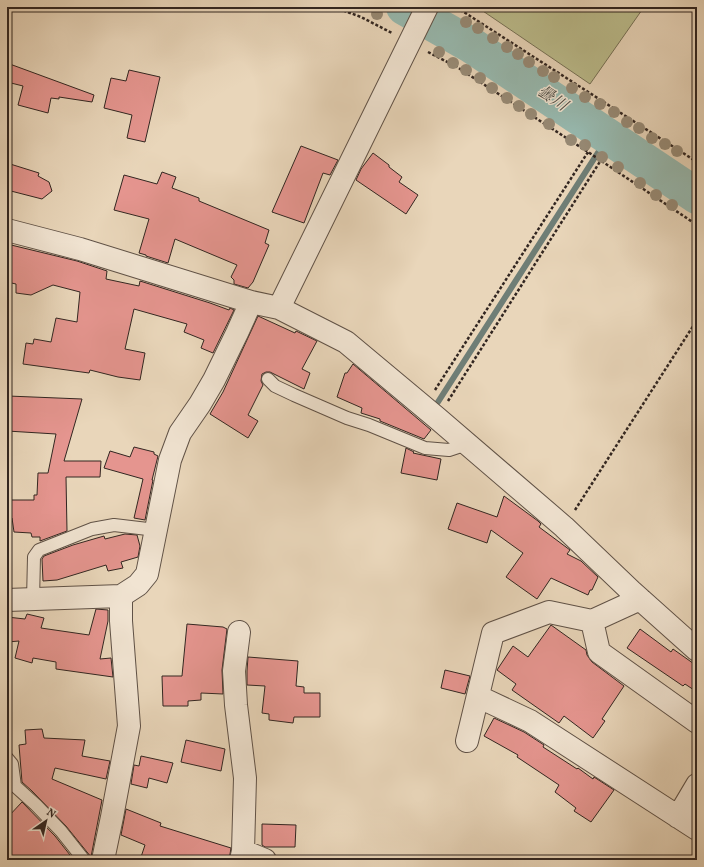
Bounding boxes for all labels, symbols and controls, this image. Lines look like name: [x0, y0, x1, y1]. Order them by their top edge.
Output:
water label: 曇川: [533, 81, 573, 118]
north arrow: [26, 801, 66, 841]
text: N: [43, 805, 58, 822]

